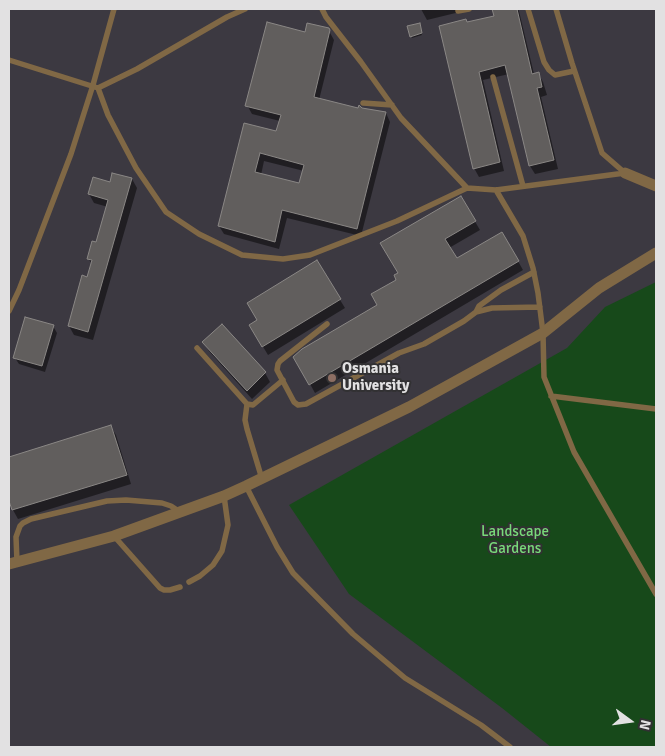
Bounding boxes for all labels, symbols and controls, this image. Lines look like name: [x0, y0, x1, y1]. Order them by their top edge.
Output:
place label: Osmania University: [342, 360, 409, 395]
marker: Osmania University: [326, 372, 338, 384]
park label: Landscape Gardens: [481, 523, 549, 558]
north arrow: [605, 696, 655, 746]
text: N: [636, 718, 654, 732]

